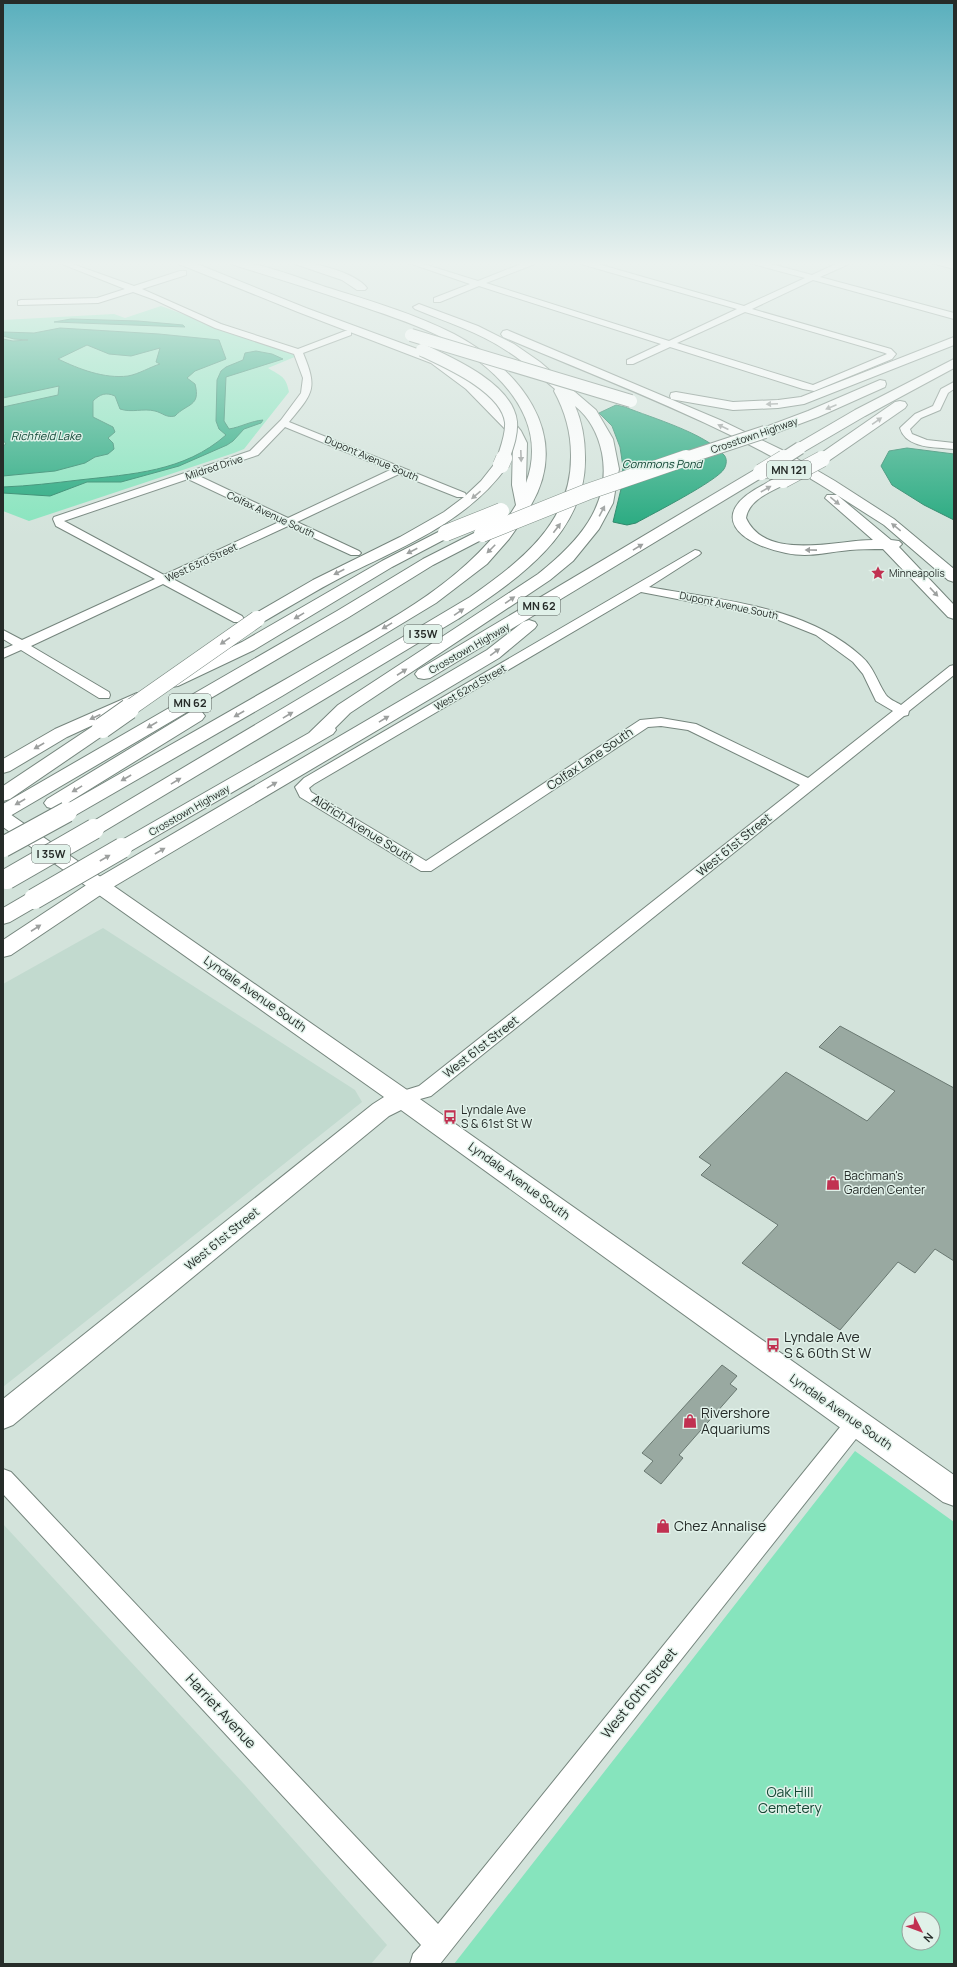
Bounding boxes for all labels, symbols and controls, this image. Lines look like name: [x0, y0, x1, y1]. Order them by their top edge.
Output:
one-way arrow: [766, 400, 778, 407]
one-way arrow: [826, 404, 837, 410]
street label: Crosstown Highway: [709, 413, 800, 456]
one-way arrow: [872, 417, 882, 425]
one-way arrow: [717, 424, 729, 430]
water label: Richfield Lake: [11, 428, 82, 443]
street label: Dupont Avenue South: [323, 432, 421, 484]
one-way arrow: [517, 450, 524, 462]
street label: Mildred Drive: [183, 451, 245, 483]
water label: Commons Pond: [622, 456, 704, 471]
road number: MN 121: [767, 461, 811, 479]
one-way arrow: [760, 486, 772, 493]
street label: Colfax Avenue South: [225, 487, 317, 541]
one-way arrow: [471, 490, 481, 500]
one-way arrow: [829, 496, 840, 505]
one-way arrow: [598, 505, 605, 517]
one-way arrow: [552, 522, 561, 533]
one-way arrow: [890, 523, 901, 531]
street label: West 63rd Street: [163, 539, 239, 585]
one-way arrow: [632, 543, 644, 550]
one-way arrow: [486, 544, 496, 554]
one-way arrow: [805, 547, 818, 554]
one-way arrow: [406, 548, 418, 554]
place icon: Minneapolis: [870, 565, 886, 581]
place label: Minneapolis: [889, 566, 945, 580]
one-way arrow: [333, 569, 344, 575]
one-way arrow: [929, 587, 939, 597]
street label: Dupont Avenue South: [678, 588, 780, 622]
one-way arrow: [505, 596, 515, 604]
road number: MN 62: [518, 597, 560, 615]
one-way arrow: [453, 608, 464, 616]
one-way arrow: [293, 613, 305, 620]
street label: Crosstown Highway: [426, 619, 513, 677]
one-way arrow: [382, 622, 392, 630]
road number: I 35W: [404, 625, 442, 643]
one-way arrow: [220, 637, 231, 645]
one-way arrow: [490, 648, 500, 656]
street label: West 62nd Street: [431, 661, 509, 713]
one-way arrow: [397, 668, 407, 676]
road number: MN 62: [169, 694, 211, 712]
one-way arrow: [233, 710, 245, 717]
one-way arrow: [282, 712, 294, 719]
one-way arrow: [89, 714, 100, 720]
one-way arrow: [378, 715, 390, 722]
one-way arrow: [146, 721, 158, 728]
street label: Colfax Lane South: [543, 723, 636, 794]
one-way arrow: [33, 742, 45, 749]
one-way arrow: [120, 775, 132, 782]
one-way arrow: [170, 778, 182, 785]
street label: Crosstown Highway: [146, 781, 233, 839]
one-way arrow: [266, 782, 278, 789]
one-way arrow: [71, 786, 83, 793]
street label: Aldrich Avenue South: [309, 790, 418, 867]
one-way arrow: [14, 798, 26, 805]
street label: West 61st Street: [693, 809, 775, 880]
road number: I 35W: [32, 845, 70, 863]
one-way arrow: [155, 847, 165, 855]
one-way arrow: [99, 855, 110, 862]
one-way arrow: [30, 924, 41, 932]
street label: Lyndale Avenue South: [200, 952, 310, 1036]
street label: West 61st Street: [439, 1012, 522, 1082]
place label: Lyndale Ave S & 61st St W: [461, 1101, 533, 1132]
bus stop icon: Lyndale Ave S & 61st St W: [442, 1109, 458, 1125]
street label: Lyndale Avenue South: [465, 1138, 574, 1223]
place label: Bachman's Garden Center: [844, 1167, 926, 1198]
shop icon: Bachman's Garden Center: [825, 1175, 841, 1191]
street label: West 61st Street: [181, 1203, 263, 1274]
place label: Lyndale Ave S & 60th St W: [784, 1327, 871, 1362]
bus stop icon: Lyndale Ave S & 60th St W: [765, 1337, 781, 1353]
street label: Lyndale Avenue South: [786, 1370, 896, 1454]
place label: Rivershore Aquariums: [701, 1403, 770, 1438]
shop icon: Rivershore Aquariums: [682, 1413, 698, 1429]
place label: Chez Annalise: [674, 1516, 766, 1535]
shop icon: Chez Annalise: [655, 1518, 671, 1534]
street label: West 60th Street: [596, 1643, 681, 1742]
street label: Harriet Avenue: [182, 1669, 261, 1752]
park label: Oak Hill Cemetery: [758, 1782, 823, 1817]
north arrow: [901, 1911, 941, 1951]
text: N: [921, 1930, 937, 1946]

